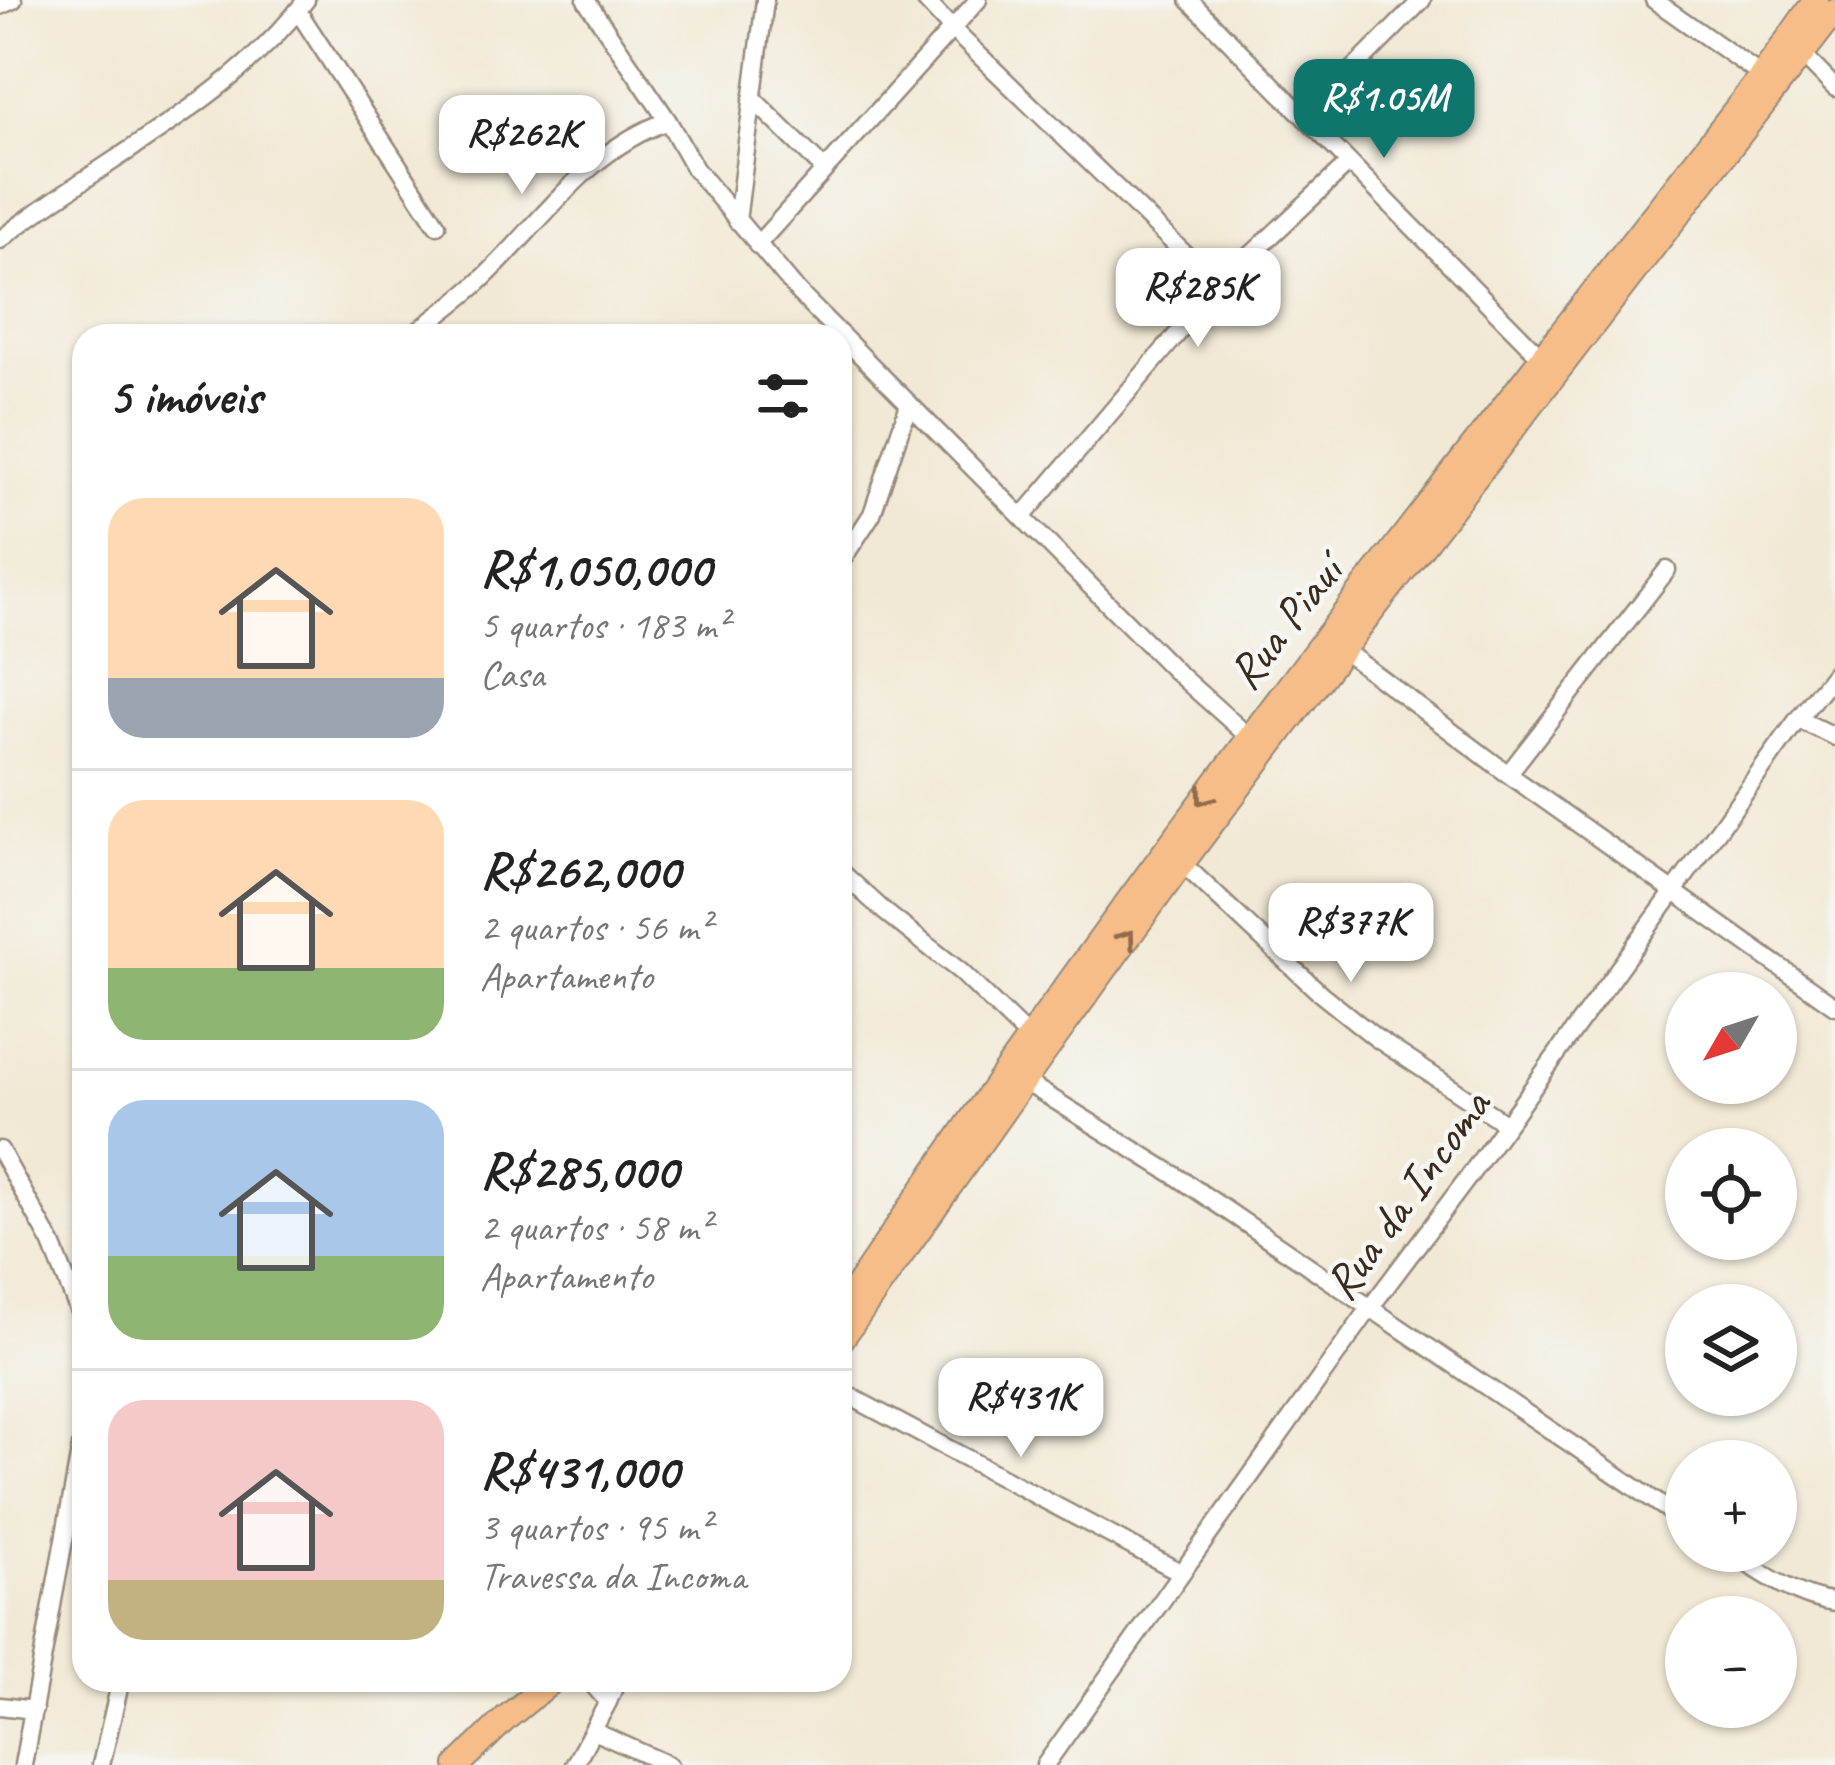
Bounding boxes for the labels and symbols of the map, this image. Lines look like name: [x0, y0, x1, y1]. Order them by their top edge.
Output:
pin: R$1.05M: [1273, 59, 1495, 161]
pin: R$262K: [424, 95, 620, 197]
pin: R$285K: [1100, 248, 1296, 350]
street label: Rua Piauí: [1214, 537, 1361, 701]
one-way arrow: [1196, 784, 1218, 805]
pin: R$377K: [1253, 883, 1449, 985]
one-way arrow: [1113, 930, 1135, 951]
north arrow: [1665, 972, 1797, 1104]
street label: Rua da Incoma: [1311, 1076, 1505, 1311]
pin: R$431K: [923, 1358, 1119, 1460]

